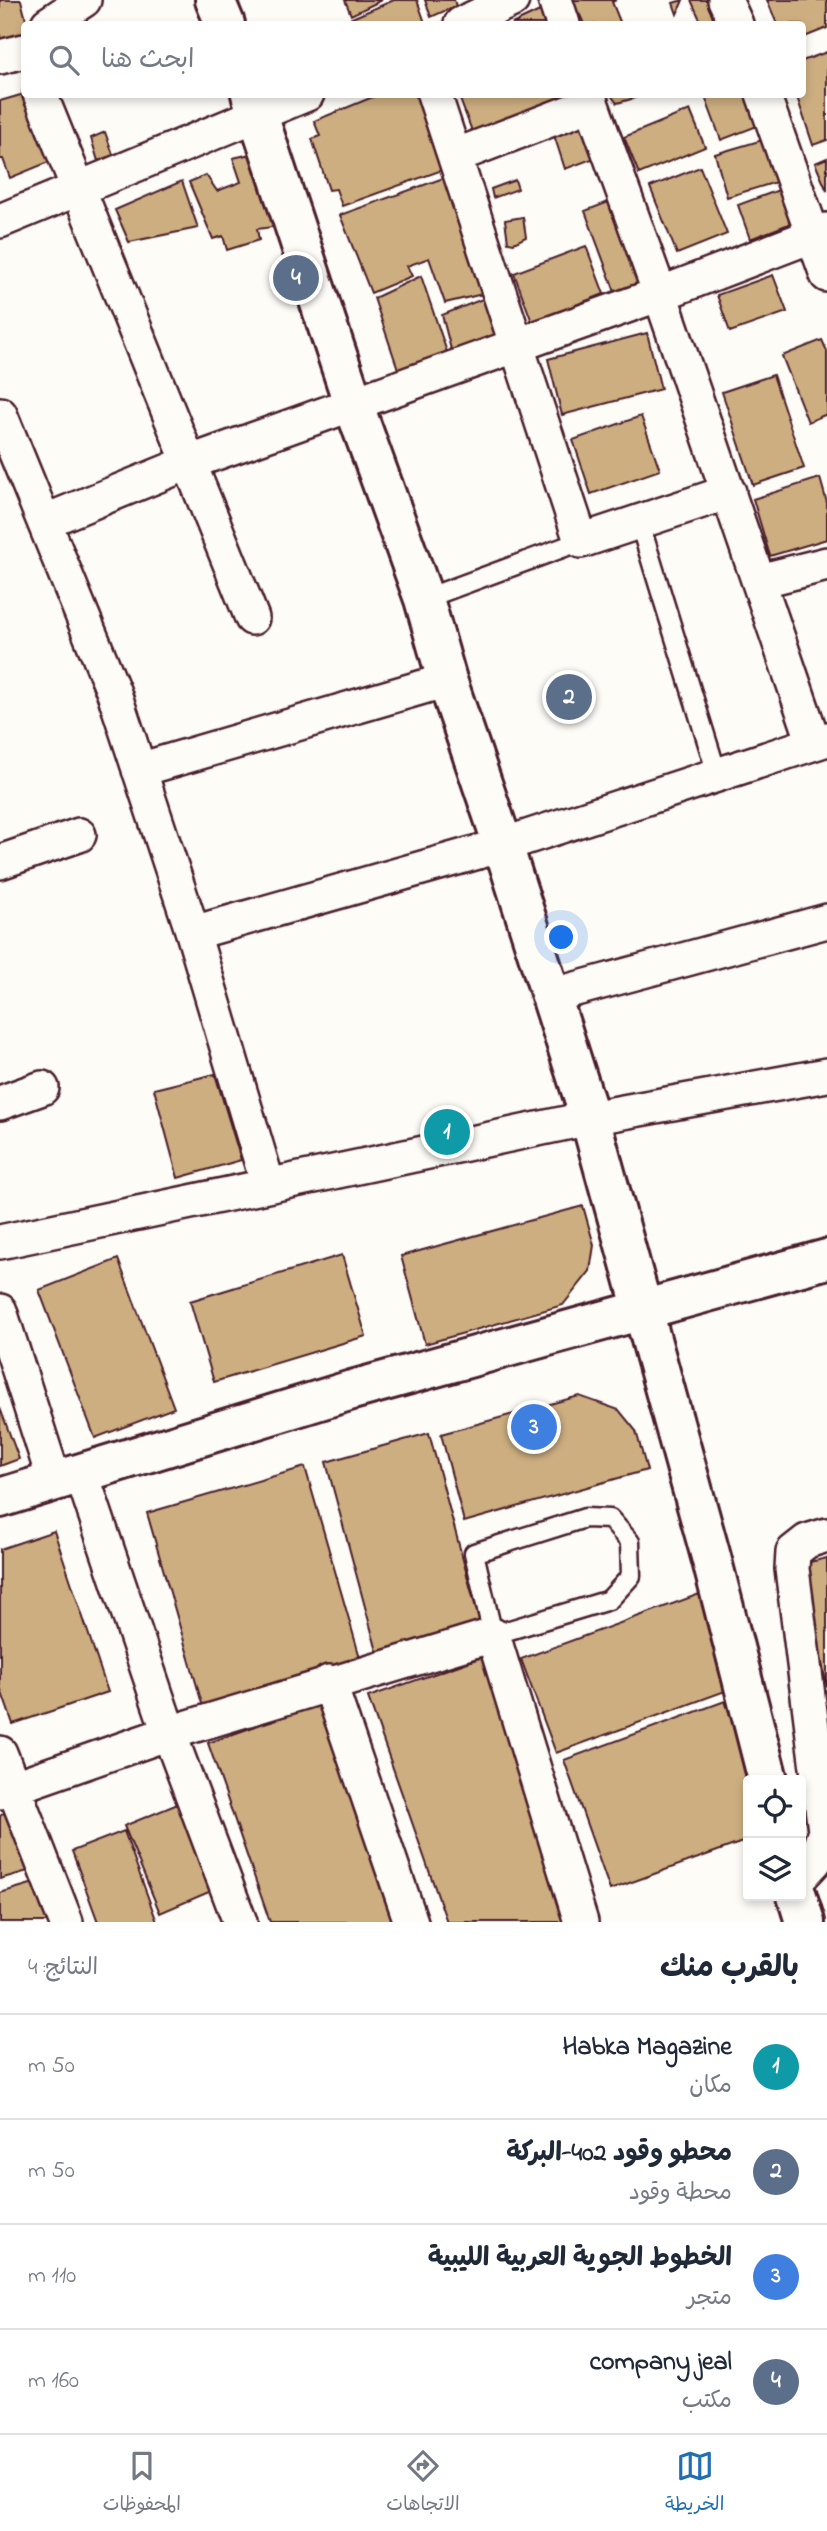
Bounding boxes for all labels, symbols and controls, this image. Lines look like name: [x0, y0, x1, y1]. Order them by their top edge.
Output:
search box: [21, 21, 806, 98]
icon: search: [45, 41, 83, 79]
text: ابحث هنا: [101, 42, 194, 80]
pin: 4: [273, 252, 319, 304]
pin: 2: [546, 671, 592, 723]
your location: [544, 920, 578, 954]
pin: 1: [424, 1106, 470, 1158]
pin: 3: [511, 1401, 557, 1453]
map controls: [743, 1775, 806, 1901]
button: locate: [743, 1775, 806, 1838]
button: layers: [743, 1838, 806, 1901]
text: بالقرب منك: [660, 1947, 799, 1991]
text: النتائج: 4: [28, 1952, 98, 1985]
text: Habka Magazine: [562, 2029, 732, 2067]
text: 50 m: [28, 2050, 75, 2083]
text: 1: [772, 2050, 780, 2083]
text: مكان: [689, 2070, 732, 2103]
text: محطو وقود 402-البركة: [506, 2135, 732, 2173]
text: 50 m: [28, 2155, 75, 2188]
text: 2: [770, 2155, 782, 2188]
text: محطة وقود: [629, 2177, 732, 2210]
text: الخطوط الجوية العربية الليبية: [428, 2240, 732, 2278]
text: 110 m: [28, 2260, 76, 2293]
text: 3: [771, 2260, 781, 2293]
text: متجر: [687, 2282, 732, 2315]
text: company jeal: [590, 2344, 732, 2382]
text: 160 m: [28, 2365, 79, 2398]
text: 4: [771, 2365, 781, 2398]
text: مكتب: [682, 2385, 732, 2418]
tab: المحفوظات: [103, 2447, 181, 2520]
tab: الاتجاهات: [386, 2447, 460, 2520]
tab: الخريطة: [665, 2447, 724, 2520]

